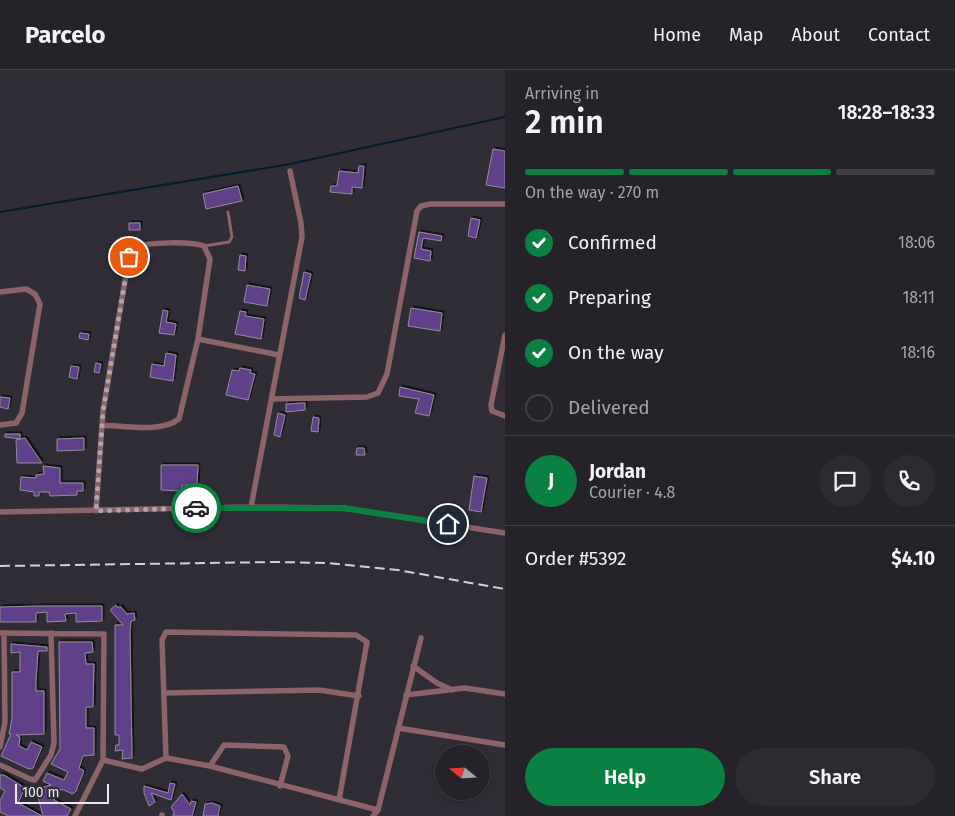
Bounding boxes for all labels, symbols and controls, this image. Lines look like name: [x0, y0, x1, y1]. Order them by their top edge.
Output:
text: Parcelo: [25, 21, 106, 49]
text: Home: [653, 24, 701, 46]
text: Map: [729, 24, 763, 46]
text: About: [791, 24, 840, 46]
text: Contact: [868, 24, 930, 46]
text: Arriving in: [525, 84, 599, 103]
text: 18:28–18:33: [838, 101, 935, 124]
text: 2 min: [525, 103, 604, 141]
text: On the way · 270 m: [525, 183, 659, 202]
icon: check: [525, 229, 553, 257]
text: Confirmed: [568, 231, 657, 254]
text: 18:06: [898, 233, 935, 252]
pin: [108, 236, 150, 278]
icon: bag: [115, 243, 143, 271]
icon: check: [525, 284, 553, 312]
text: Preparing: [568, 286, 651, 309]
text: 18:11: [902, 288, 935, 307]
icon: check: [525, 339, 553, 367]
text: On the way: [568, 341, 664, 364]
text: 18:16: [901, 343, 935, 362]
text: Delivered: [568, 396, 650, 419]
button: chat: [819, 455, 871, 507]
button: phone: [883, 455, 935, 507]
text: Jordan: [589, 460, 646, 483]
text: J: [548, 469, 554, 492]
courier: [171, 483, 221, 533]
text: Courier · 4.8: [589, 483, 675, 502]
icon: car: [182, 494, 210, 522]
pin: [427, 503, 469, 545]
icon: home: [434, 510, 462, 538]
text: Order #5392: [525, 547, 626, 570]
text: $4.10: [891, 547, 935, 570]
north arrow: [435, 745, 490, 800]
map controls: [435, 745, 490, 800]
button: Help: [525, 748, 725, 806]
button: Share: [735, 748, 935, 806]
scale bar: [15, 781, 109, 804]
text: 100 m: [22, 784, 59, 801]

